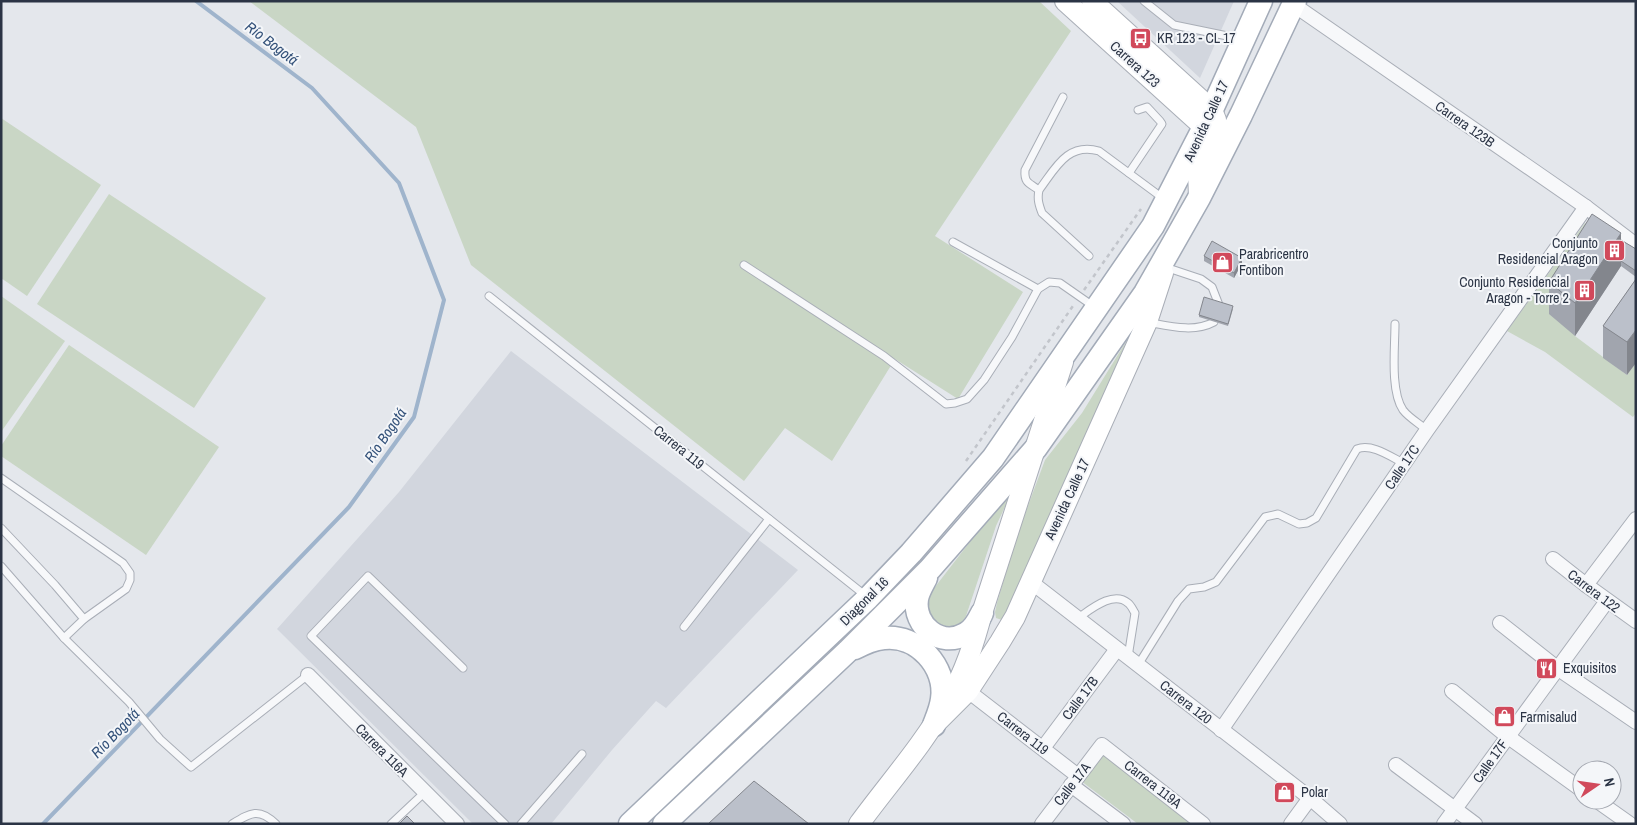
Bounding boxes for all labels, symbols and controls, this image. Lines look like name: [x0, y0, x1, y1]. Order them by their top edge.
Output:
water label: Río Bogotá: [241, 16, 303, 70]
bus stop icon: KR 123 - CL 17: [1129, 26, 1153, 50]
place label: KR 123 - CL 17: [1157, 29, 1236, 47]
street label: Carrera 123: [1106, 37, 1164, 91]
street label: Avenida Calle 17: [1179, 78, 1233, 165]
street label: Carrera 123B: [1432, 97, 1499, 151]
place label: Conjunto Residencial Aragon: [1498, 234, 1598, 268]
building icon: Conjunto Residencial Aragon: [1602, 239, 1626, 263]
place label: Parabricentro Fontibon: [1239, 245, 1309, 279]
shop icon: Parabricentro Fontibon: [1211, 250, 1235, 274]
place label: Conjunto Residencial Aragon - Torre 2: [1459, 273, 1569, 307]
building icon: Conjunto Residencial Aragon - Torre 2: [1573, 278, 1597, 302]
water label: Río Bogotá: [359, 403, 411, 466]
street label: Carrera 119: [650, 421, 708, 473]
street label: Calle 17C: [1380, 441, 1424, 493]
street label: Avenida Calle 17: [1040, 456, 1094, 543]
street label: Carrera 122: [1564, 565, 1624, 617]
street label: Diagonal 16: [836, 573, 892, 629]
restaurant icon: Exquisitos: [1535, 656, 1559, 680]
place label: Exquisitos: [1563, 659, 1617, 677]
street label: Calle 17B: [1058, 672, 1102, 723]
street label: Carrera 120: [1156, 676, 1216, 728]
water label: Río Bogotá: [86, 703, 144, 762]
shop icon: Farmisalud: [1492, 705, 1516, 729]
street label: Carrera 119: [994, 707, 1052, 759]
place label: Farmisalud: [1520, 708, 1577, 726]
street label: Carrera 116A: [352, 720, 413, 781]
street label: Calle 17F: [1469, 736, 1511, 786]
street label: Carrera 119A: [1121, 756, 1186, 812]
street label: Calle 17A: [1050, 759, 1095, 809]
north arrow: [1572, 760, 1622, 810]
text: N: [1600, 776, 1619, 788]
shop icon: Polar: [1273, 780, 1297, 804]
place label: Polar: [1301, 783, 1328, 801]

